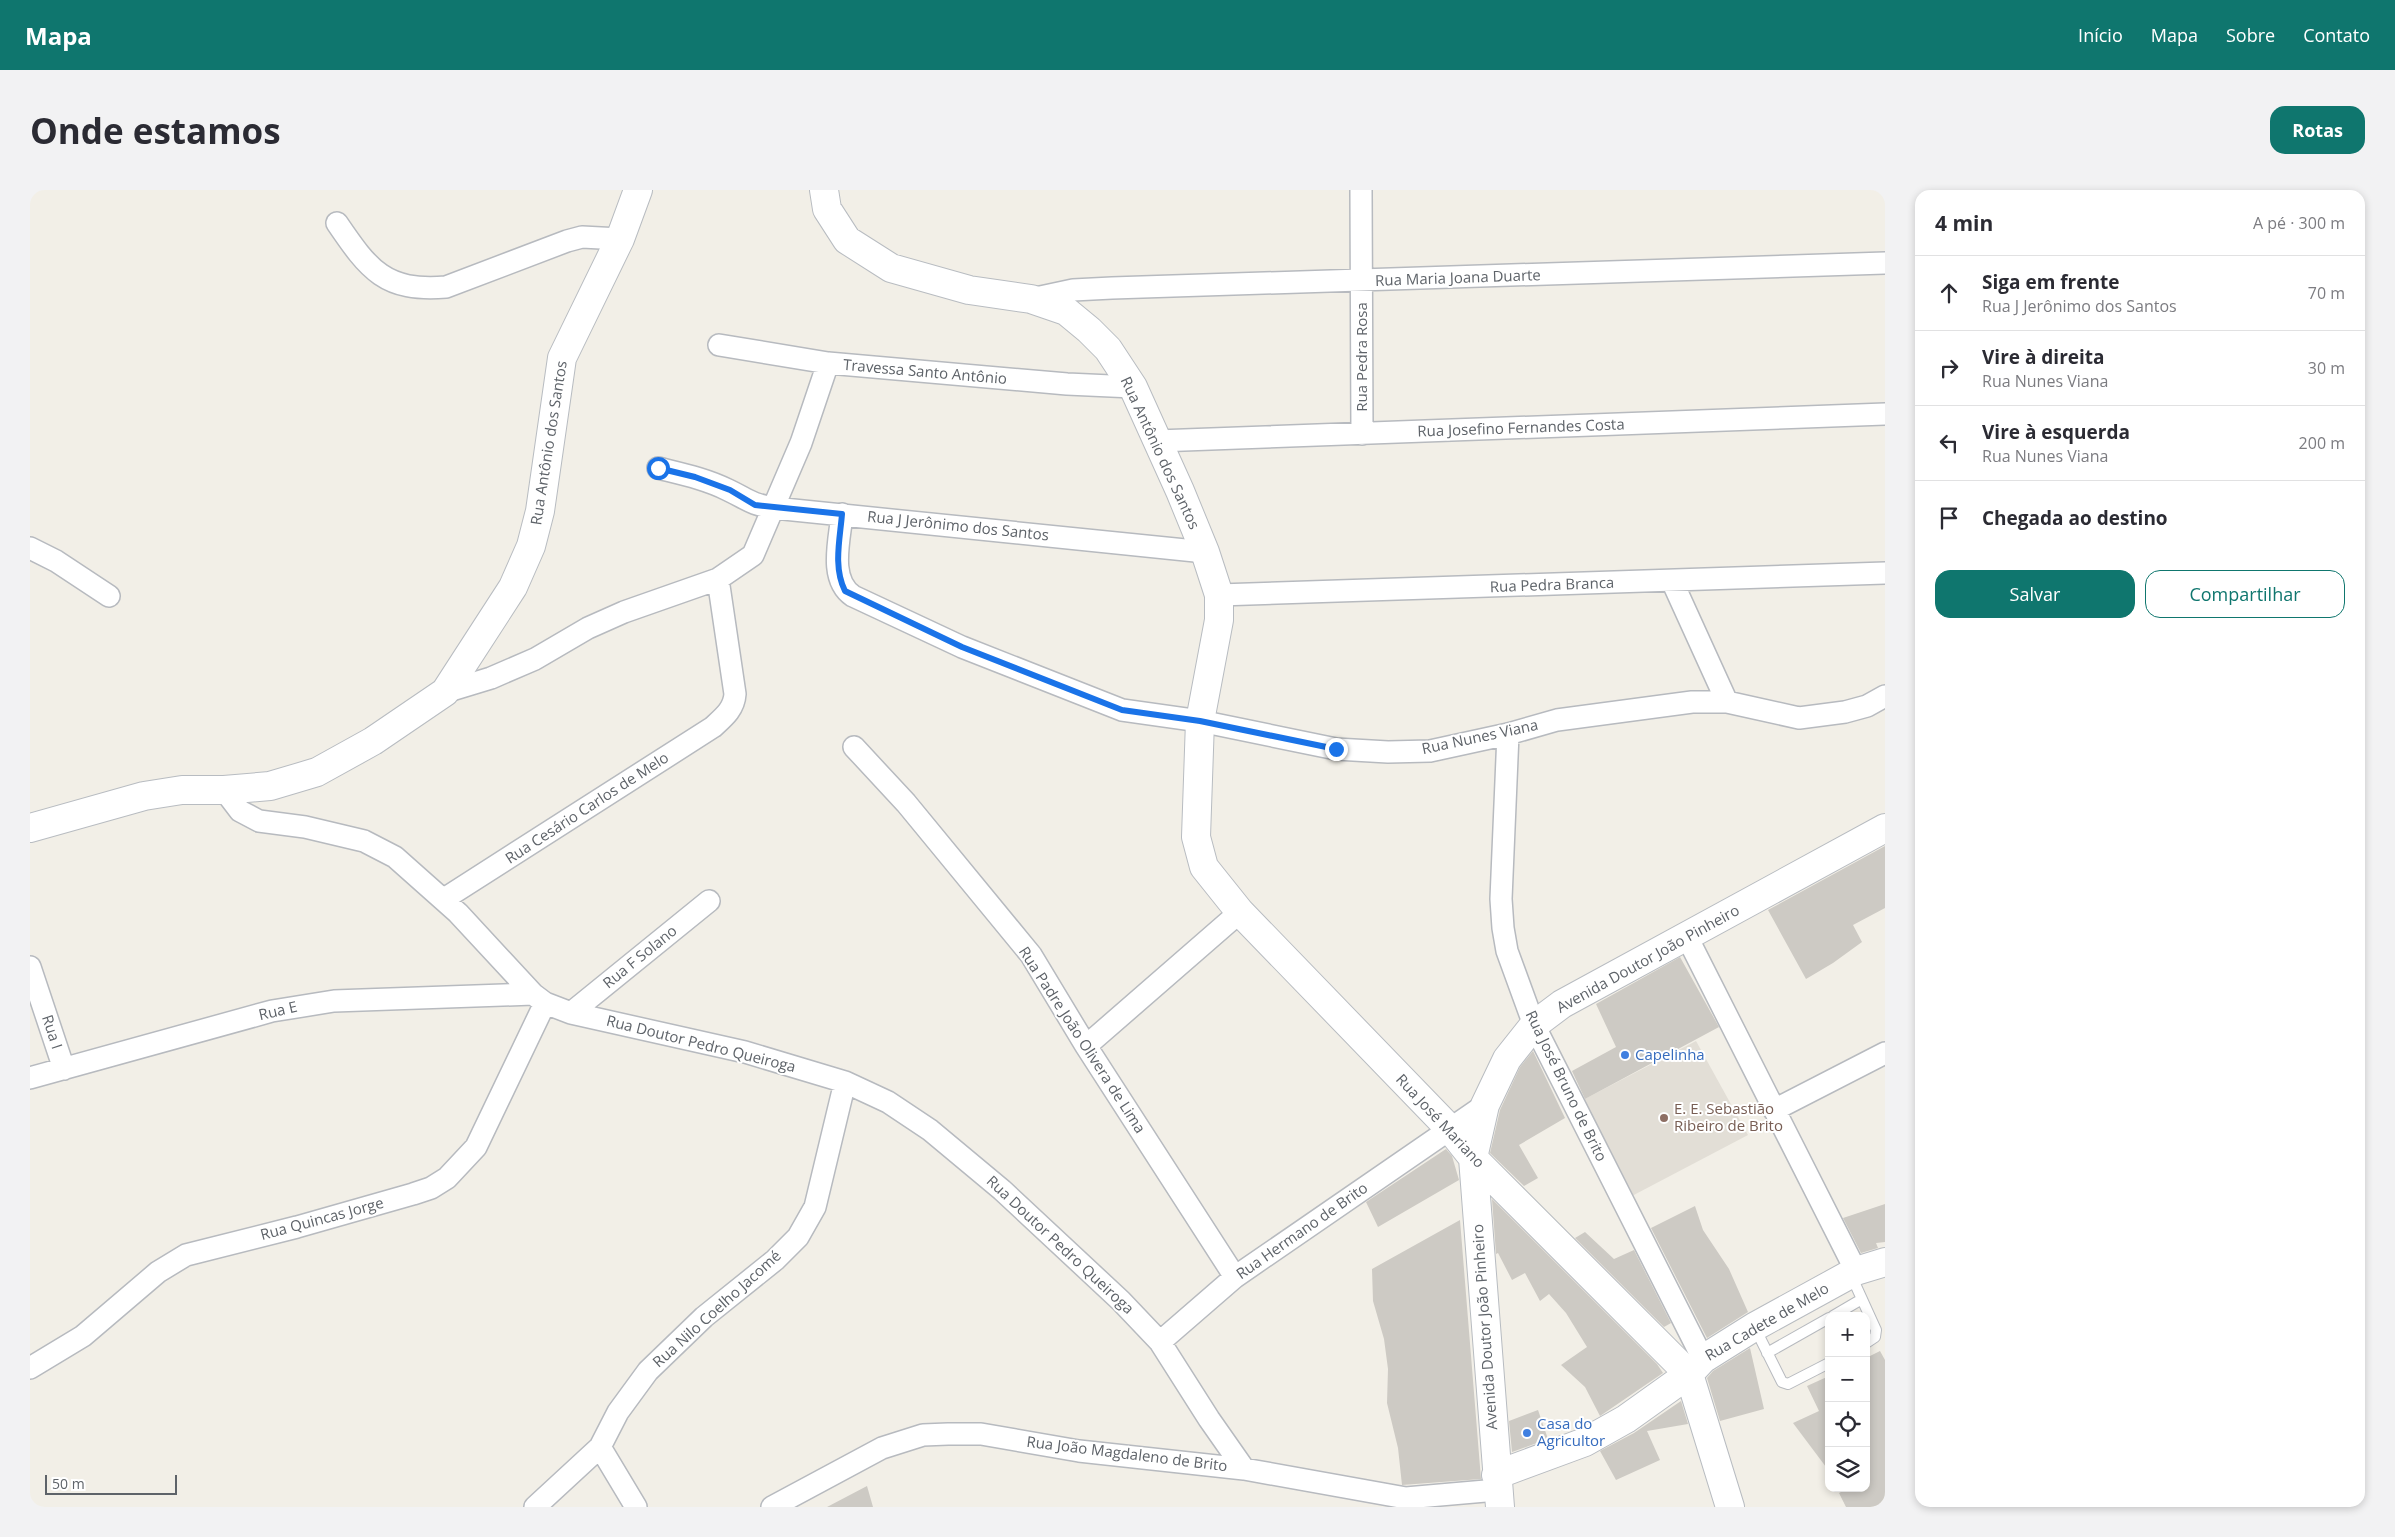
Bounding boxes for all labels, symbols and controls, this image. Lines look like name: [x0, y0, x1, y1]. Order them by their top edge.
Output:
text: Mapa: [25, 19, 92, 52]
text: Início: [2078, 23, 2123, 47]
text: Mapa: [2151, 23, 2198, 47]
text: Sobre: [2226, 23, 2275, 47]
text: Contato: [2303, 23, 2370, 47]
button: Rotas: [2270, 106, 2365, 154]
text: Onde estamos: [30, 107, 281, 154]
text: 4 min: [1935, 209, 1993, 237]
text: A pé · 300 m: [2253, 212, 2345, 234]
street label: Rua Maria Joana Duarte: [1375, 264, 1541, 290]
text: Siga em frente: [1982, 269, 2119, 295]
icon: ahead: [1935, 279, 1963, 307]
text: 70 m: [2308, 282, 2345, 304]
text: Rua J Jerônimo dos Santos: [1982, 295, 2177, 317]
street label: Rua Pedra Rosa: [1351, 302, 1371, 412]
text: Vire à direita: [1982, 344, 2105, 370]
street label: Travessa Santo Antônio: [842, 354, 1008, 388]
icon: right: [1935, 354, 1963, 382]
text: 30 m: [2308, 357, 2345, 379]
street label: Rua Antônio dos Santos: [525, 359, 571, 526]
text: Rua Nunes Viana: [1982, 370, 2108, 392]
street label: Rua Antônio dos Santos: [1117, 373, 1205, 532]
street label: Rua Josefino Fernandes Costa: [1417, 413, 1625, 441]
text: Vire à esquerda: [1982, 419, 2130, 445]
icon: left: [1935, 429, 1963, 457]
text: 200 m: [2299, 432, 2345, 454]
text: Rua Nunes Viana: [1982, 445, 2108, 467]
route start: [647, 457, 670, 480]
icon: arrive: [1935, 504, 1963, 532]
text: Chegada ao destino: [1982, 505, 2168, 531]
street label: Rua J Jerônimo dos Santos: [866, 506, 1050, 544]
button: Salvar: [1935, 570, 2135, 618]
button: Compartilhar: [2145, 570, 2345, 618]
street label: Rua Pedra Branca: [1489, 572, 1615, 596]
street label: Rua Nunes Viana: [1420, 714, 1540, 758]
route end: [1325, 738, 1348, 761]
street label: Rua Cesário Carlos de Melo: [501, 747, 672, 868]
street label: Avenida Doutor João Pinheiro: [1552, 899, 1743, 1017]
street label: Rua F Solano: [598, 920, 681, 992]
street label: Rua Padre João Olivera de Lima: [1015, 942, 1151, 1137]
street label: Rua E: [257, 996, 299, 1024]
street label: Rua José Bruno de Brito: [1522, 1007, 1612, 1164]
street label: Rua Doutor Pedro Queiroga: [604, 1010, 798, 1076]
street label: Rua I: [38, 1012, 68, 1051]
place label: Capelinha: [1635, 1044, 1705, 1064]
marker: Capelinha: [1619, 1049, 1631, 1061]
street label: Rua José Mariano: [1392, 1069, 1489, 1172]
place label: E. E. Sebastião Ribeiro de Brito: [1674, 1098, 1783, 1135]
marker: E. E. Sebastião Ribeiro de Brito: [1658, 1112, 1670, 1124]
street label: Rua Doutor Pedro Queiroga: [983, 1171, 1139, 1318]
street label: Rua Hermano de Brito: [1232, 1177, 1371, 1283]
street label: Rua Quincas Jorge: [258, 1192, 386, 1244]
street label: Avenida Doutor João Pinheiro: [1467, 1224, 1501, 1431]
street label: Rua Nilo Coelho Jacomé: [648, 1245, 785, 1371]
street label: Rua Cadete de Melo: [1701, 1277, 1832, 1365]
map controls: [1825, 1312, 1870, 1492]
button: +: [1825, 1312, 1870, 1357]
button: −: [1825, 1357, 1870, 1402]
button: locate: [1825, 1402, 1870, 1447]
place label: Casa do Agricultor: [1537, 1413, 1605, 1450]
marker: Casa do Agricultor: [1521, 1427, 1533, 1439]
street label: Rua João Magdaleno de Brito: [1026, 1431, 1229, 1475]
button: layers: [1825, 1447, 1870, 1492]
scale bar: [45, 1472, 178, 1495]
text: 50 m: [52, 1474, 85, 1493]

